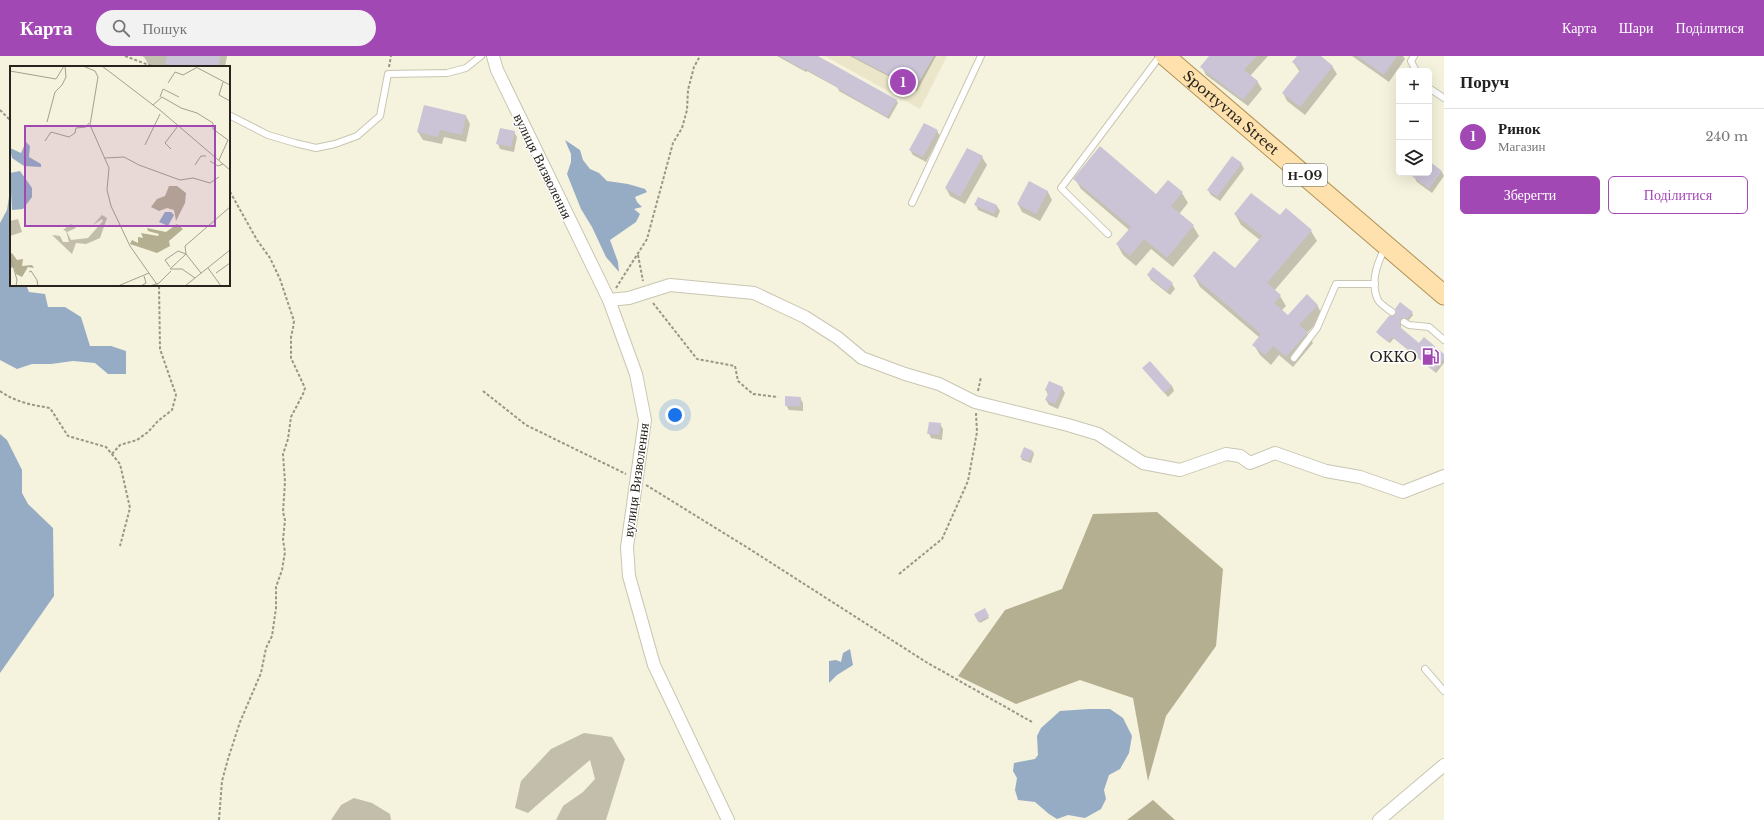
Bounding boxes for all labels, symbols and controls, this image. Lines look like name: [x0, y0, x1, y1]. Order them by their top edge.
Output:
search box: [96, 10, 376, 46]
text: Карта: [20, 17, 72, 40]
icon: search: [110, 17, 132, 39]
text: Пошук: [142, 19, 187, 38]
text: Карта: [1562, 19, 1597, 37]
text: Шари: [1619, 19, 1654, 37]
text: Поділитися: [1676, 19, 1744, 37]
inset map: [10, 66, 230, 286]
pin: 1: [890, 67, 916, 97]
street label: Sportyvna Street: [1179, 67, 1283, 159]
map controls: [1396, 68, 1432, 176]
button: +: [1396, 68, 1432, 104]
text: Поруч: [1460, 72, 1509, 93]
button: −: [1396, 104, 1432, 140]
street label: вулиця Визволення: [510, 110, 577, 222]
text: Ринок: [1498, 119, 1541, 138]
text: 1: [1470, 128, 1476, 145]
text: 240 m: [1705, 128, 1748, 145]
text: Магазин: [1498, 138, 1545, 155]
button: layers: [1396, 140, 1432, 176]
road number: Н-09: [1283, 164, 1327, 186]
button: Зберегти: [1460, 176, 1600, 214]
button: Поділитися: [1608, 176, 1748, 214]
fuel station icon: OKKO: [1420, 347, 1440, 367]
place label: OKKO: [1369, 348, 1417, 366]
your location: [665, 405, 685, 425]
street label: вулиця Визволення: [619, 421, 653, 538]

